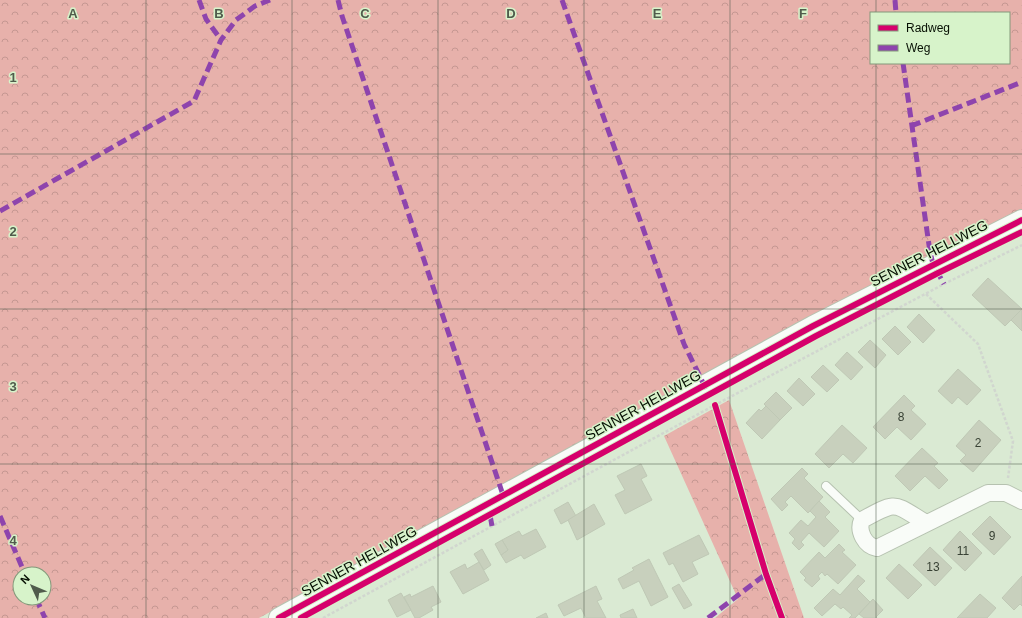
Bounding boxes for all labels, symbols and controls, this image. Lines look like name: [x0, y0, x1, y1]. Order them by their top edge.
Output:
text: A: [68, 6, 78, 21]
text: B: [214, 6, 224, 21]
text: C: [360, 6, 370, 21]
text: D: [506, 6, 516, 21]
text: E: [653, 6, 662, 21]
text: F: [799, 6, 807, 21]
legend: [870, 12, 1010, 64]
text: Radweg: [906, 21, 950, 35]
text: Weg: [906, 41, 930, 55]
text: 1: [9, 70, 17, 85]
street label: SENNER HELLWEG: [868, 216, 990, 290]
text: 2: [9, 224, 17, 239]
street label: SENNER HELLWEG: [582, 367, 704, 443]
text: 3: [9, 379, 17, 394]
house number: 8: [898, 410, 905, 424]
house number: 2: [975, 436, 982, 450]
street label: SENNER HELLWEG: [298, 523, 420, 599]
house number: 9: [989, 529, 996, 543]
text: 4: [9, 533, 17, 548]
house number: 11: [957, 544, 970, 558]
house number: 13: [926, 560, 940, 574]
north arrow: [12, 566, 52, 606]
text: N: [18, 572, 32, 586]

